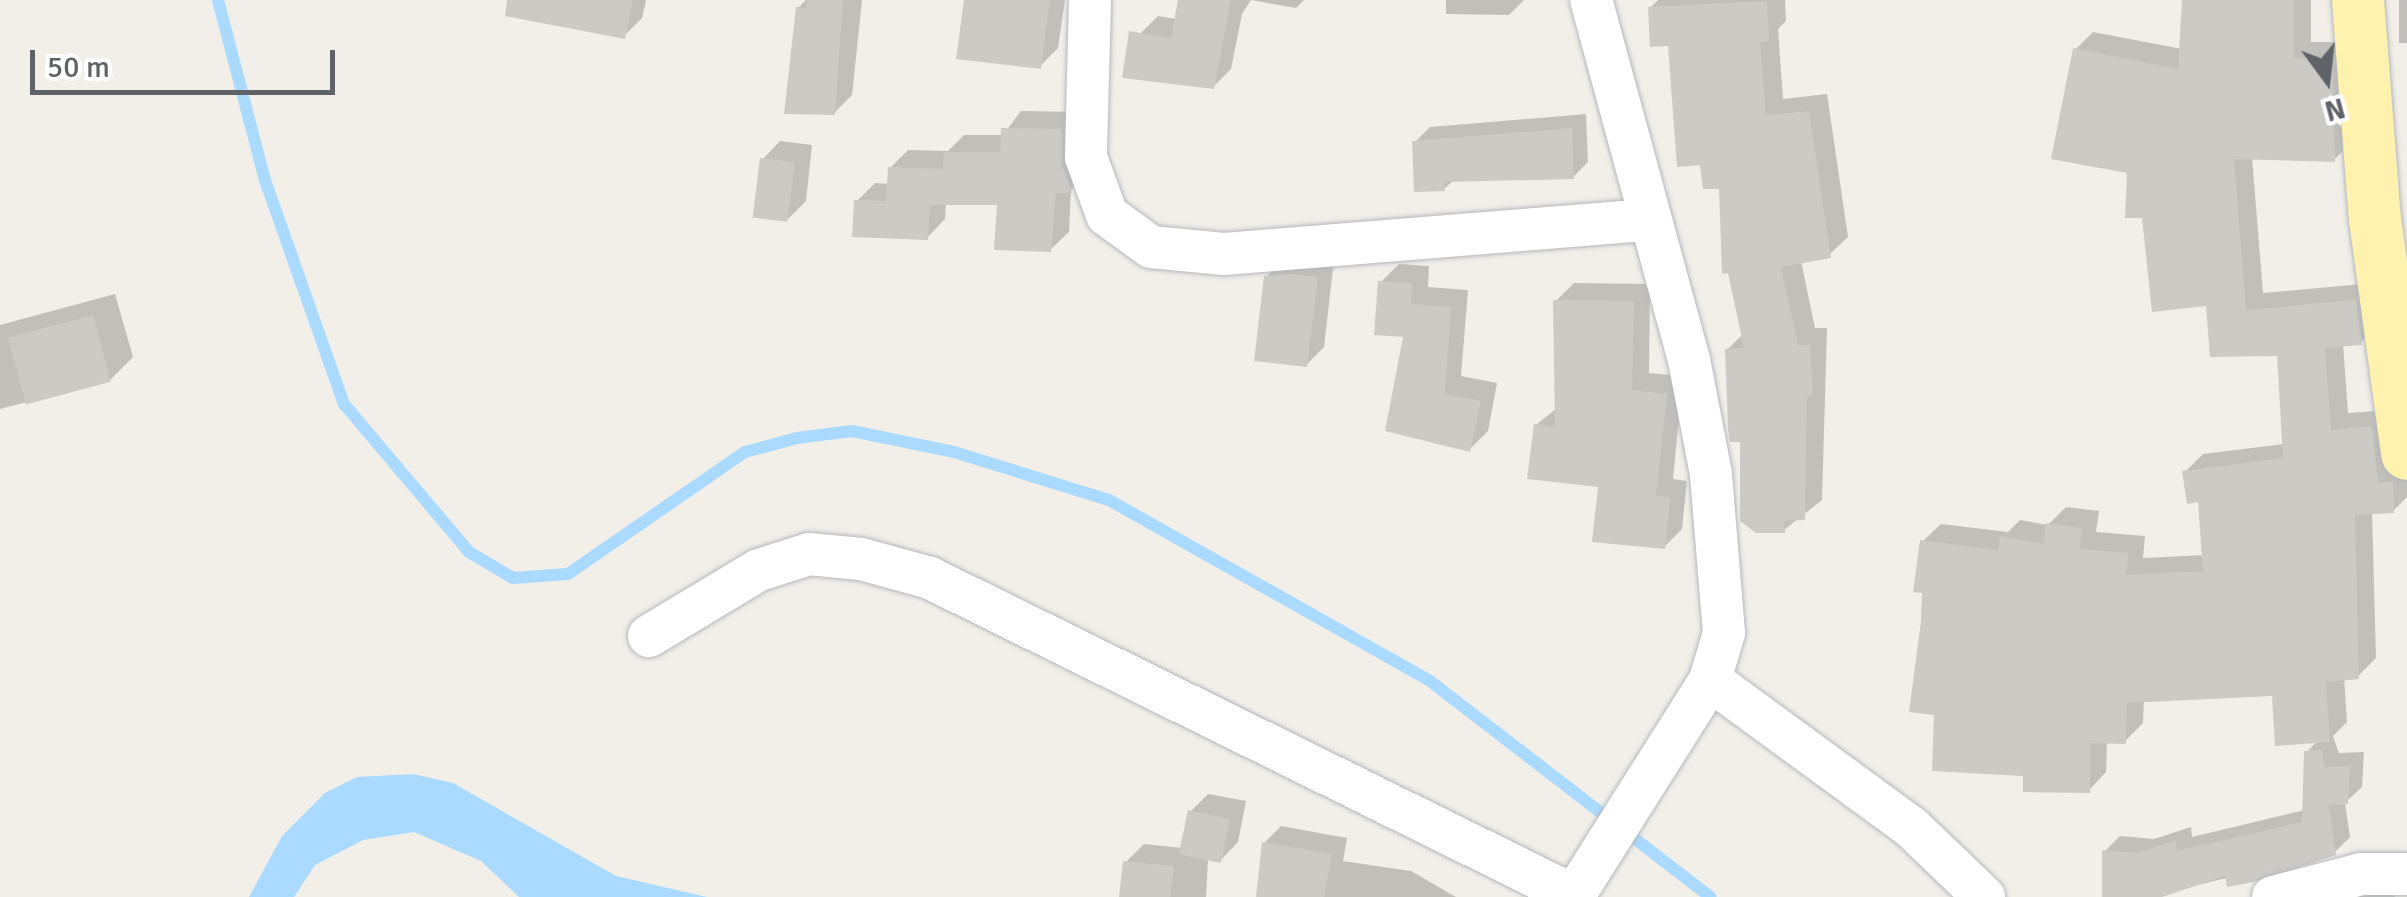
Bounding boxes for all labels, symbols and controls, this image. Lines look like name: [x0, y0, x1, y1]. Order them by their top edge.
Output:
scale bar: [35, 30, 340, 92]
north arrow: [2277, 30, 2377, 130]
text: 50 m: [47, 49, 110, 86]
text: N: [2321, 90, 2349, 128]

